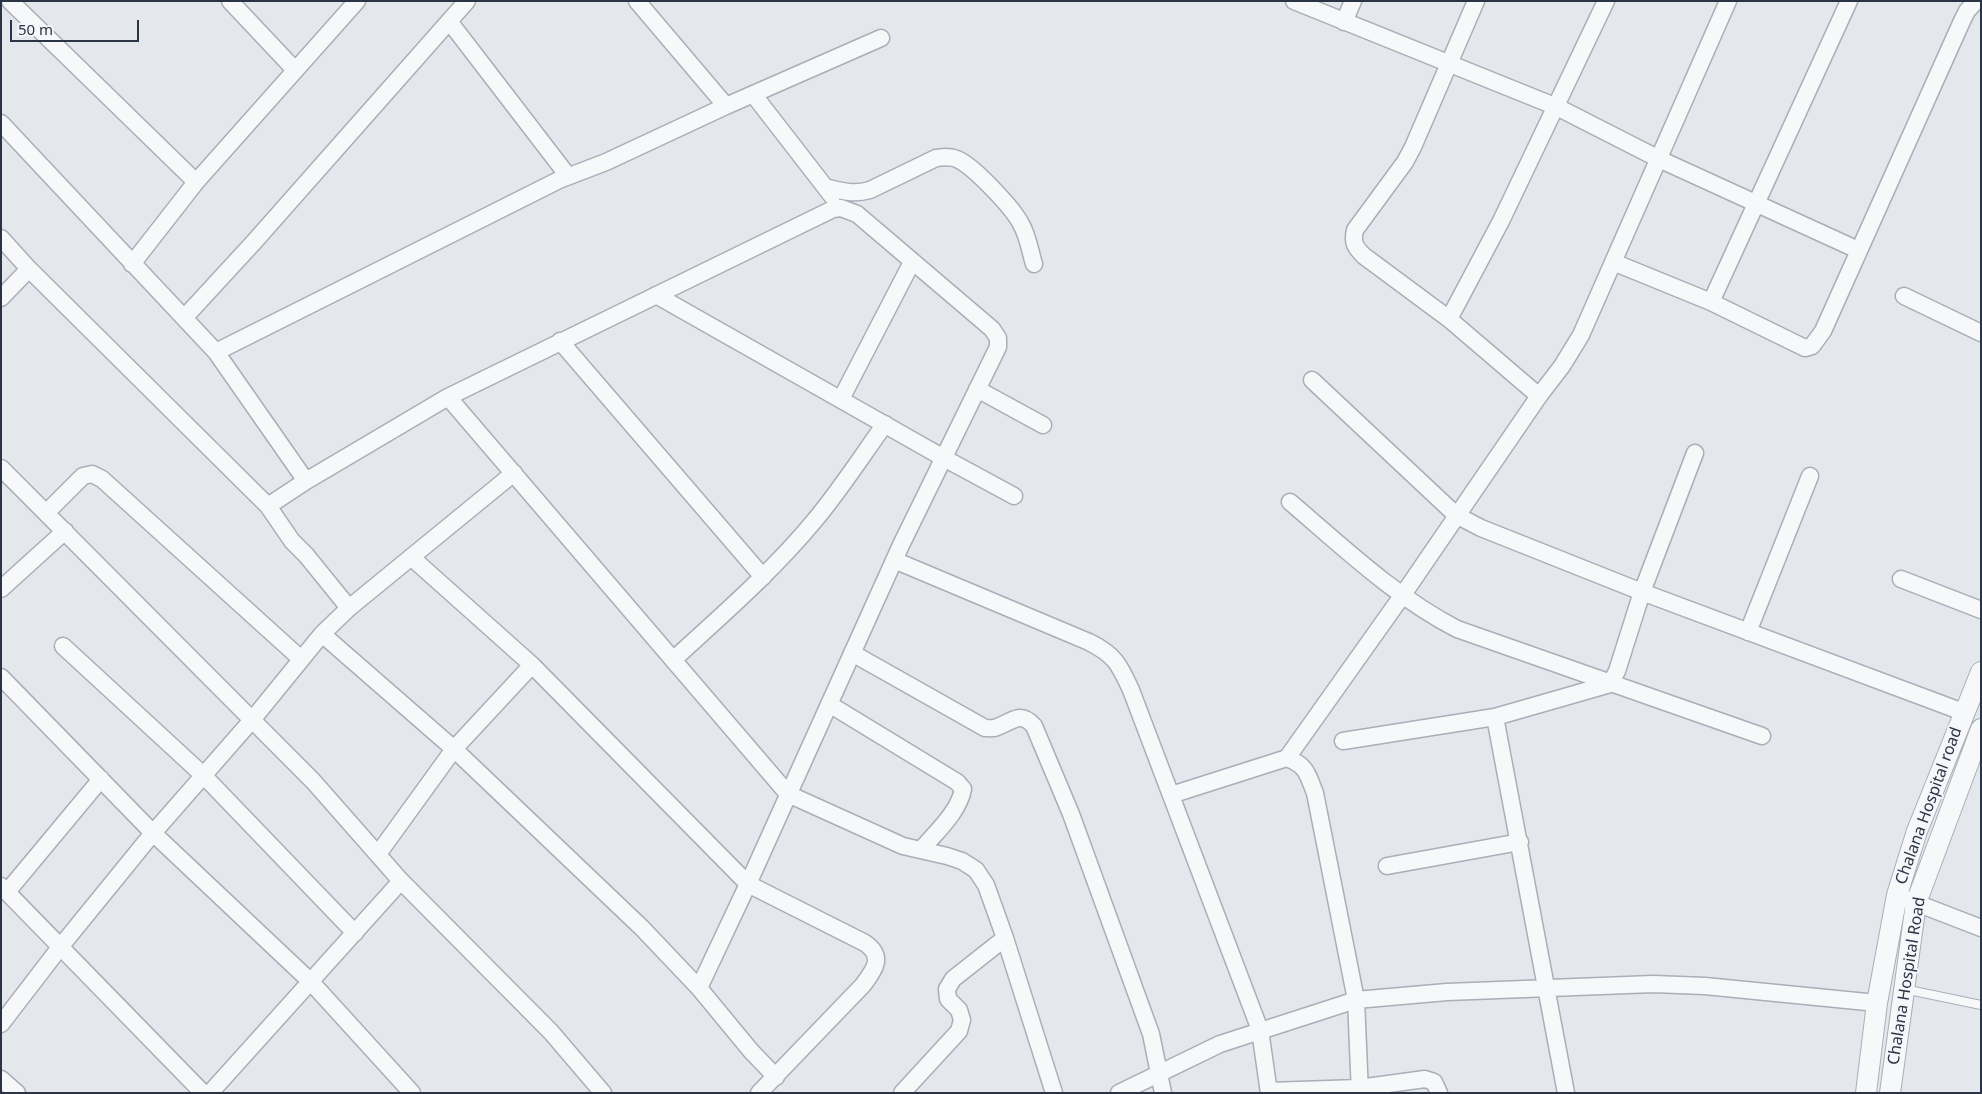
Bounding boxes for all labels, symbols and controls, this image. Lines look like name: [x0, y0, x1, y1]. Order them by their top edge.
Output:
scale bar: [12, 10, 141, 42]
text: 50 m: [18, 19, 53, 39]
street label: Chalana Hospital road: [1892, 725, 1966, 887]
street label: Chalana Hospital Road: [1884, 896, 1930, 1066]

